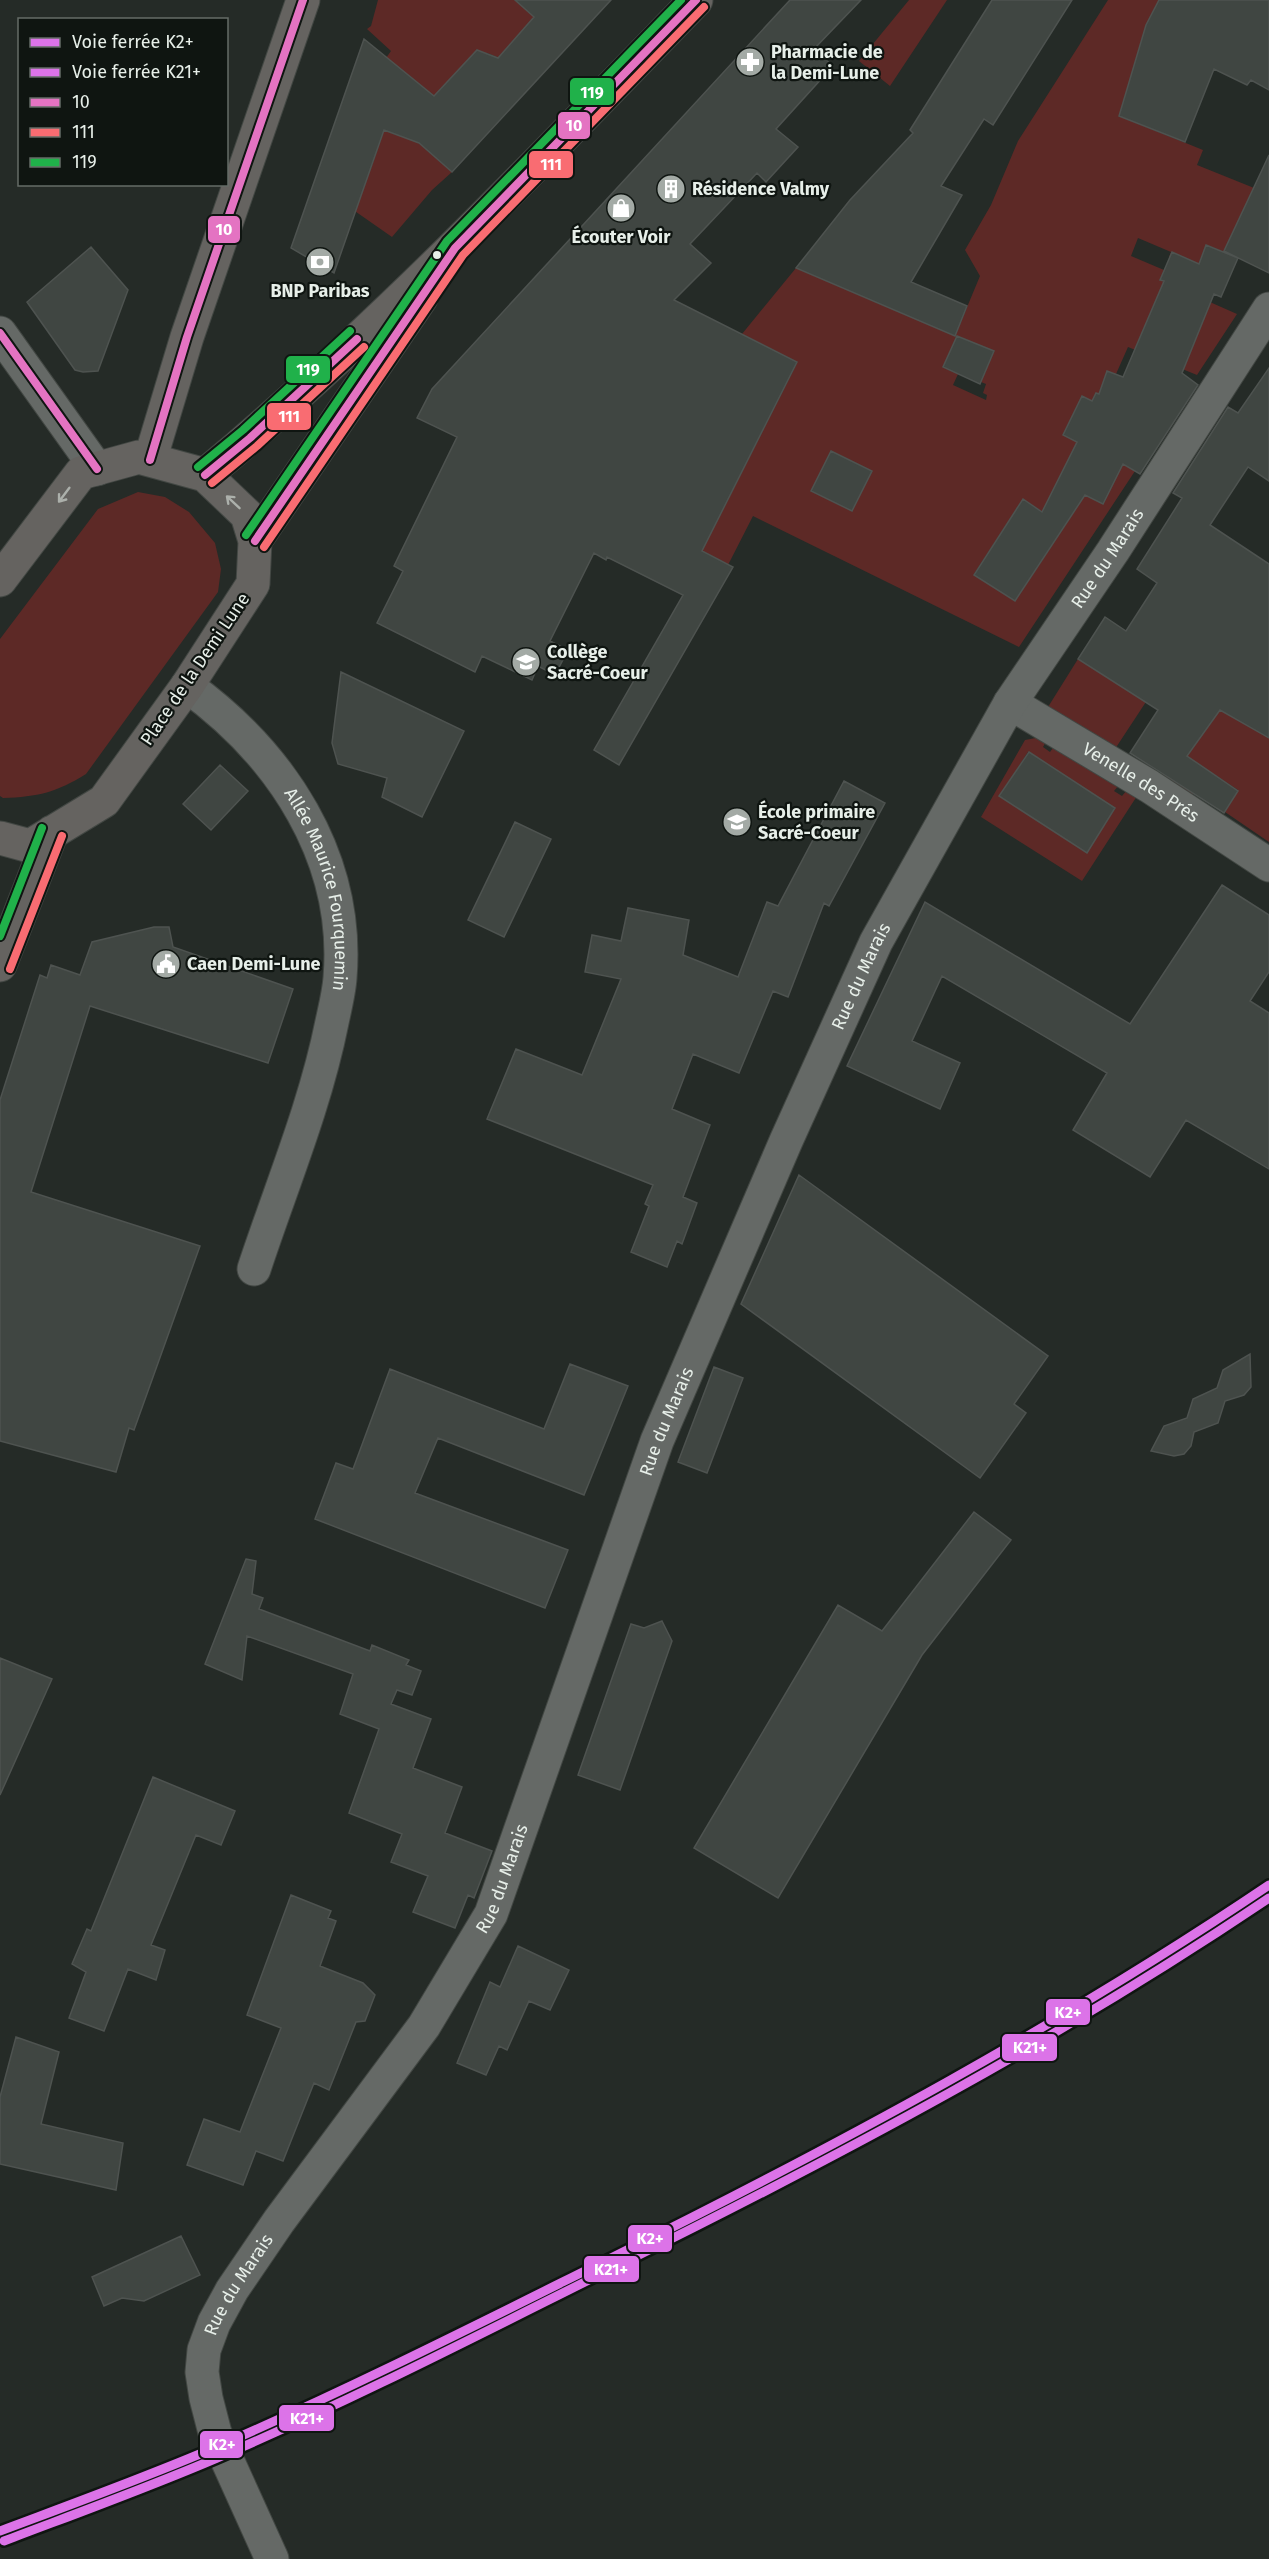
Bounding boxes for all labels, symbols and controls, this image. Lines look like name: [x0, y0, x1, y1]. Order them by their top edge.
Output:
legend: [18, 18, 228, 186]
text: Voie ferrée K2+: [72, 31, 194, 53]
place label: Pharmacie de la Demi-Lune: [771, 41, 883, 84]
pharmacy icon: Pharmacie de la Demi-Lune: [734, 46, 766, 78]
text: Voie ferrée K21+: [72, 61, 201, 83]
line badge: 119: [569, 77, 615, 106]
text: 119: [580, 83, 604, 102]
text: 10: [72, 91, 90, 113]
line badge: 10: [557, 111, 591, 140]
text: 10: [566, 116, 582, 135]
text: 111: [72, 121, 95, 143]
line badge: 111: [528, 150, 574, 179]
text: 119: [72, 151, 97, 173]
text: 111: [540, 155, 562, 174]
building icon: Résidence Valmy: [655, 173, 687, 205]
place label: Résidence Valmy: [692, 178, 830, 200]
shop icon: Écouter Voir: [605, 192, 637, 224]
line badge: 10: [207, 215, 241, 244]
text: 10: [216, 220, 232, 239]
place label: Écouter Voir: [572, 225, 671, 248]
bank icon: BNP Paribas: [304, 246, 336, 278]
unlabelled marker: [431, 249, 443, 261]
place label: BNP Paribas: [270, 280, 370, 302]
line badge: 119: [285, 355, 331, 384]
text: 119: [296, 360, 320, 379]
line badge: 111: [266, 402, 312, 431]
text: 111: [278, 407, 300, 426]
one-way arrow: [58, 487, 71, 503]
one-way arrow: [226, 495, 241, 509]
street label: Rue du Marais: [1066, 504, 1149, 612]
street label: Place de la Demi Lune: [136, 588, 254, 750]
place label: Collège Sacré-Coeur: [547, 641, 648, 684]
school or university icon: Collège Sacré-Coeur: [510, 646, 542, 678]
street label: Venelle des Prés: [1078, 738, 1203, 827]
street label: Allée Maurice Fourquemin: [279, 784, 352, 992]
place label: École primaire Sacré-Coeur: [758, 800, 875, 844]
school or university icon: École primaire Sacré-Coeur: [721, 806, 753, 838]
street label: Rue du Marais: [827, 919, 895, 1033]
public building icon: Caen Demi-Lune: [150, 948, 182, 980]
place label: Caen Demi-Lune: [187, 953, 321, 975]
street label: Rue du Marais: [635, 1364, 698, 1479]
street label: Rue du Marais: [471, 1821, 533, 1938]
line badge: K2+: [1045, 1998, 1091, 2026]
text: K2+: [1055, 2003, 1081, 2022]
line badge: K21+: [1001, 2033, 1058, 2062]
text: K21+: [1013, 2038, 1047, 2057]
line badge: K2+: [627, 2224, 673, 2253]
text: K2+: [637, 2229, 663, 2248]
street label: Rue du Marais: [199, 2230, 278, 2338]
line badge: K21+: [583, 2255, 640, 2283]
text: K21+: [594, 2260, 628, 2279]
line badge: K21+: [278, 2404, 335, 2432]
text: K21+: [290, 2409, 324, 2428]
line badge: K2+: [199, 2430, 244, 2459]
text: K2+: [209, 2435, 235, 2454]

